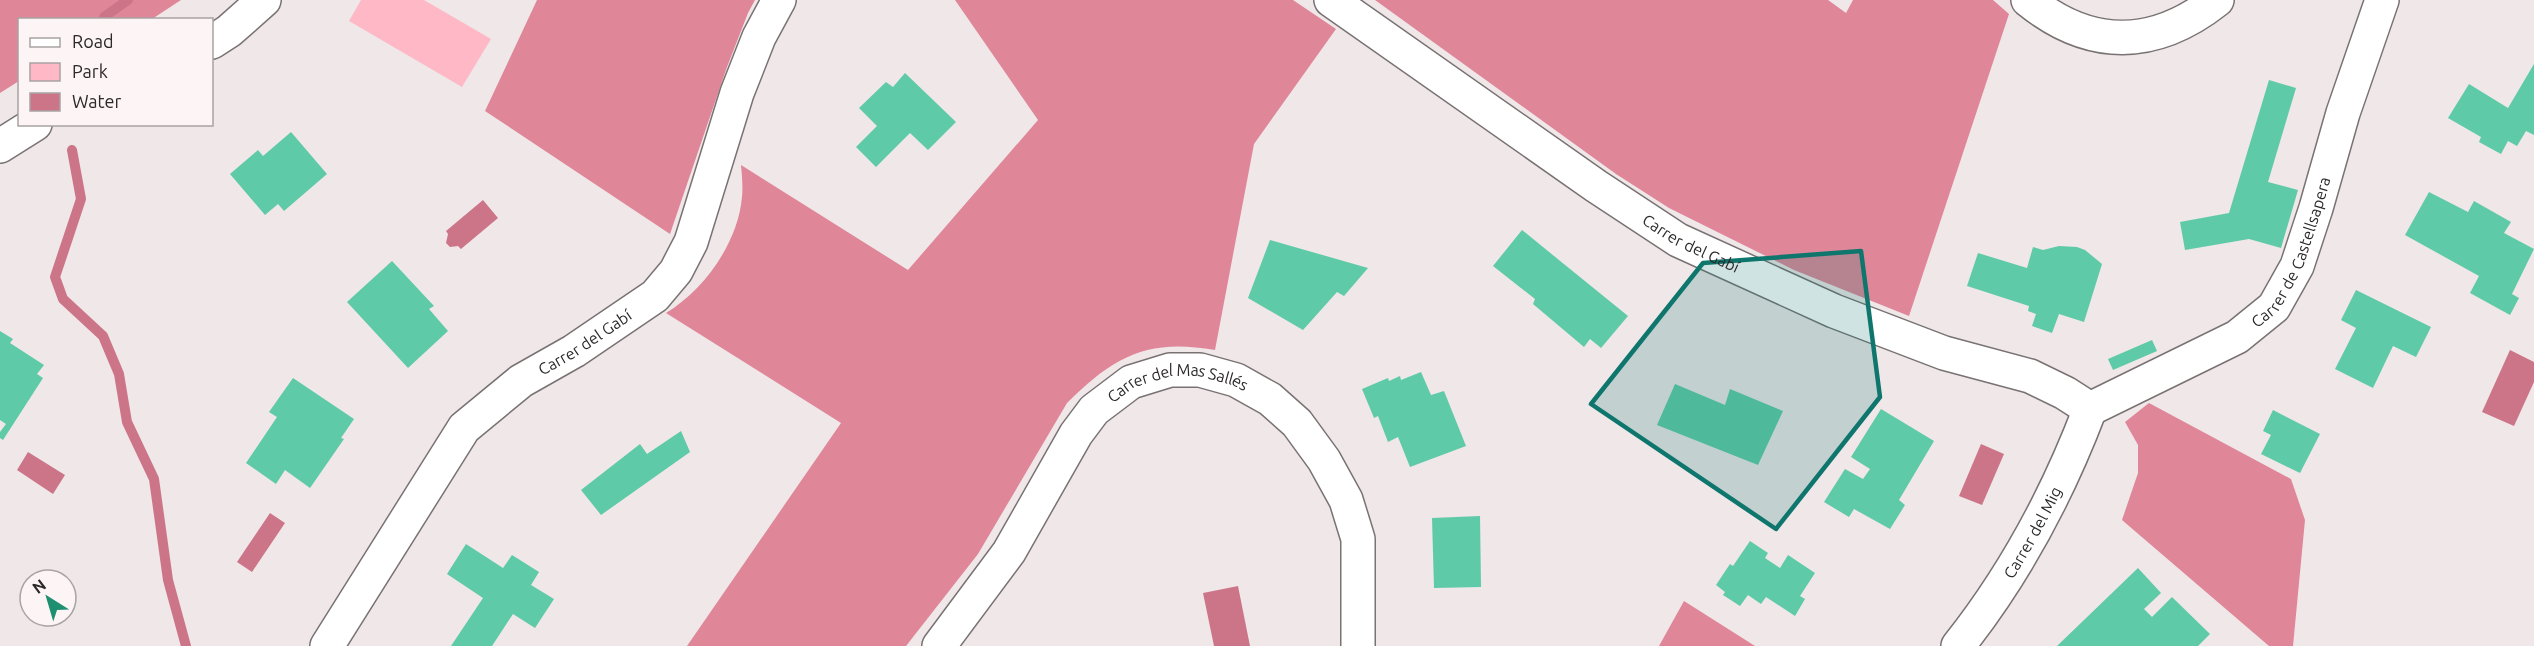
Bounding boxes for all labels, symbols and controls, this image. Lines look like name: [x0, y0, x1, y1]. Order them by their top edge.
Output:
legend: [18, 18, 213, 126]
text: Road: [72, 31, 114, 51]
text: Park: [72, 61, 108, 81]
text: Water: [72, 91, 122, 111]
street label: Carrer de Castellsapera: [2248, 175, 2333, 331]
street label: Carrer del Gabí: [1639, 210, 1743, 276]
street label: Carrer del Gabí: [535, 305, 636, 378]
street label: Carrer del Mas Sallés: [1104, 361, 1252, 406]
street label: Carrer del Mig: [2000, 484, 2065, 582]
north arrow: [18, 568, 78, 628]
text: N: [29, 575, 49, 597]

